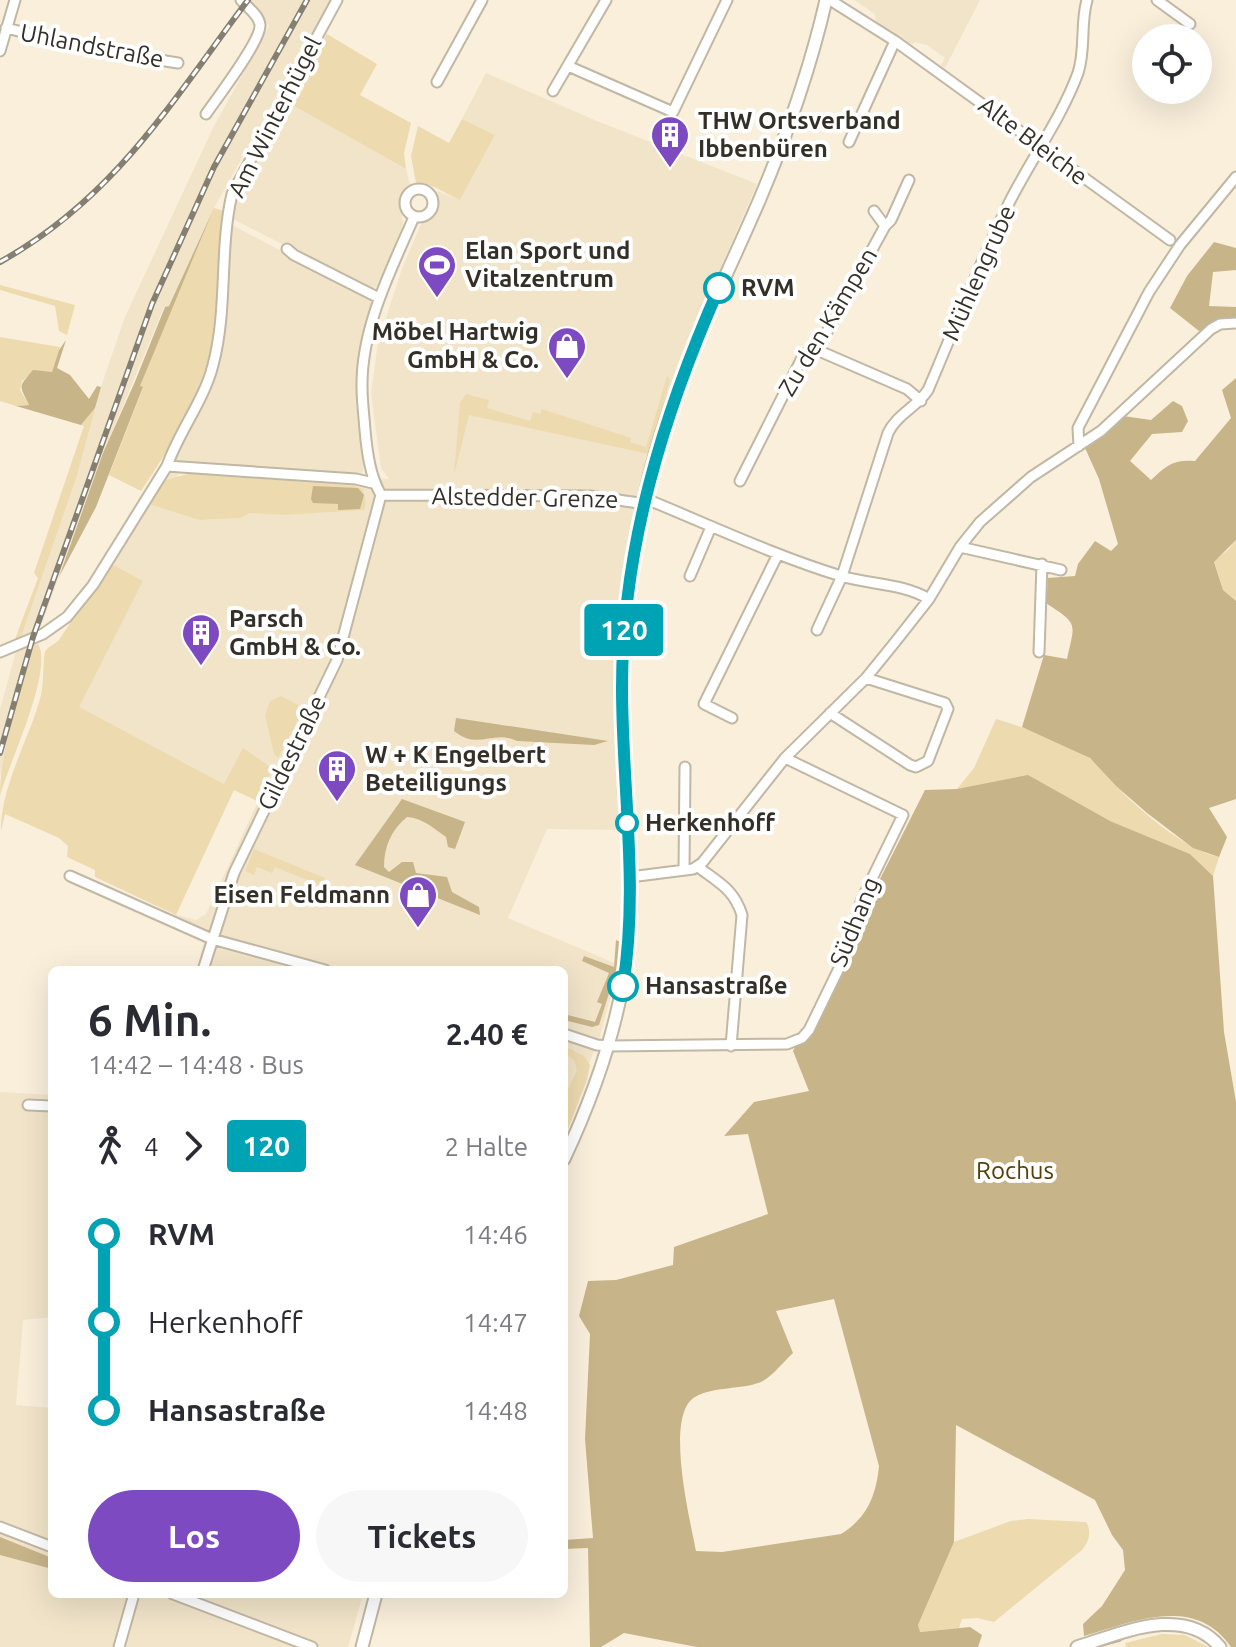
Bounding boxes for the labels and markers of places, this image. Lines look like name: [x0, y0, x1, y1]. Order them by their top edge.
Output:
place label: THW Ortsverband Ibbenbüren: [698, 107, 901, 162]
building icon: THW Ortsverband Ibbenbüren: [649, 114, 691, 169]
place label: Elan Sport und Vitalzentrum: [465, 237, 630, 292]
sports icon: Elan Sport und Vitalzentrum: [416, 244, 458, 299]
marker: RVM: [704, 273, 734, 303]
place label: RVM: [741, 274, 795, 301]
place label: Möbel Hartwig GmbH & Co.: [372, 318, 539, 373]
shop icon: Möbel Hartwig GmbH & Co.: [546, 325, 588, 380]
place label: Parsch GmbH & Co.: [229, 605, 361, 660]
building icon: Parsch GmbH & Co.: [180, 612, 222, 667]
place label: W + K Engelbert Beteiligungs: [365, 741, 546, 796]
building icon: W + K Engelbert Beteiligungs: [316, 748, 358, 803]
place label: Herkenhoff: [645, 809, 775, 836]
marker: Herkenhoff: [616, 812, 638, 834]
shop icon: Eisen Feldmann: [397, 874, 439, 929]
place label: Eisen Feldmann: [214, 881, 390, 908]
marker: Hansastraße: [608, 971, 638, 1001]
place label: Hansastraße: [645, 972, 788, 999]

